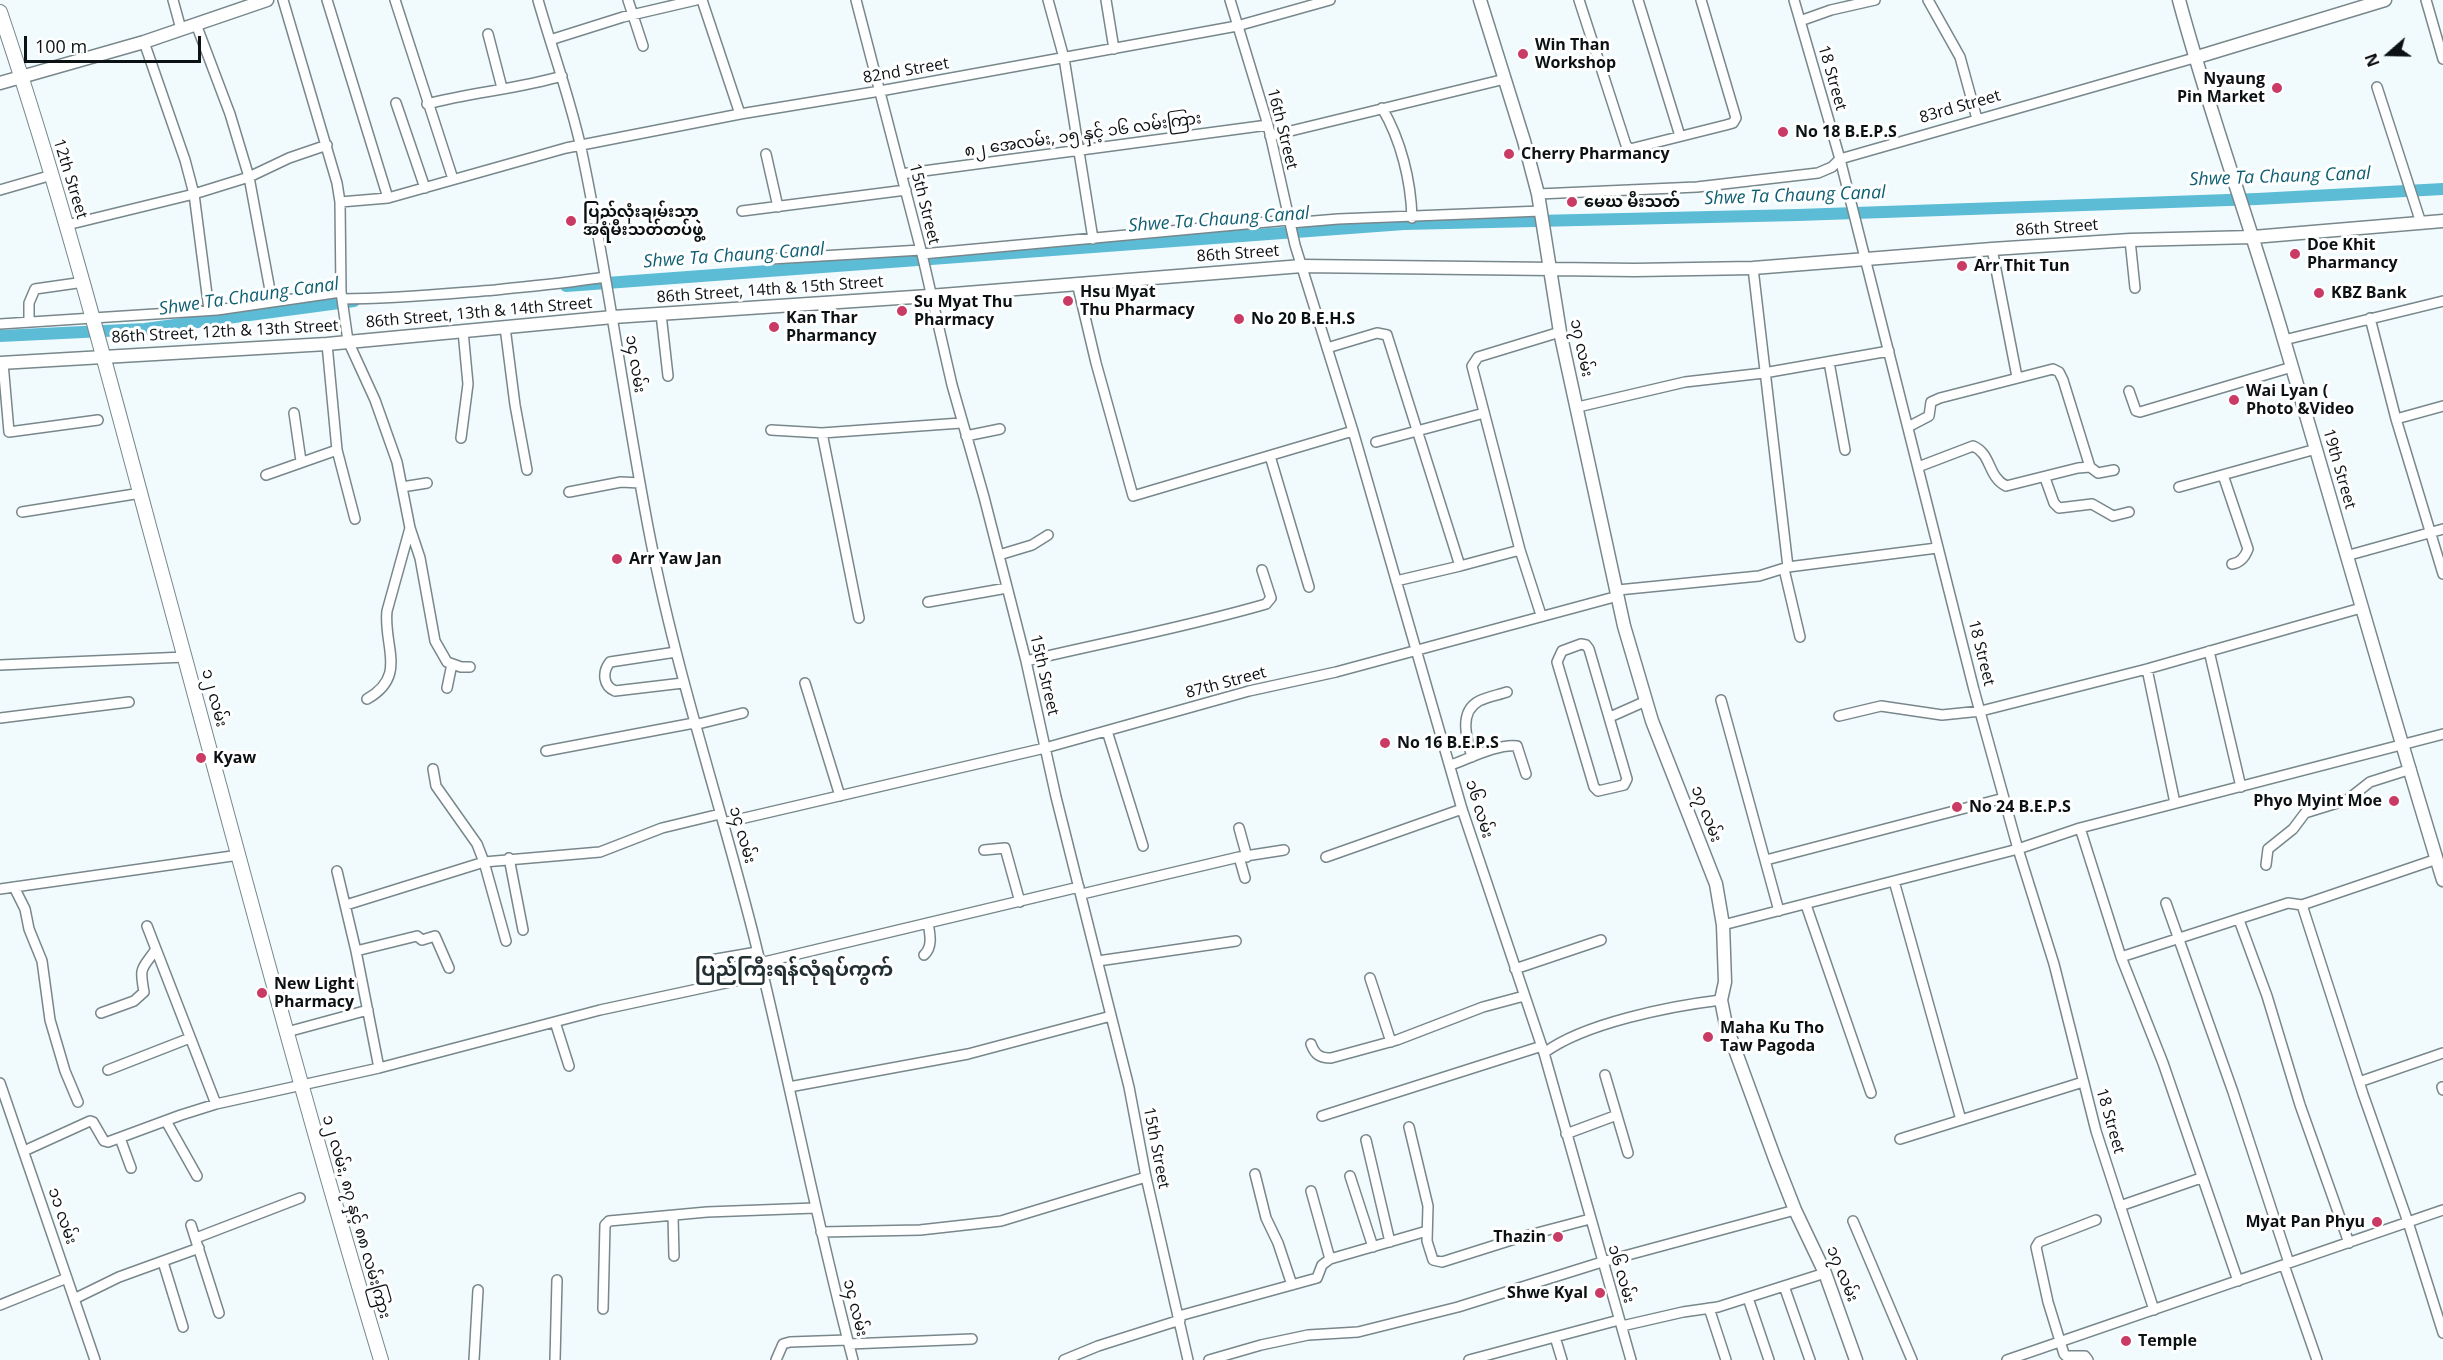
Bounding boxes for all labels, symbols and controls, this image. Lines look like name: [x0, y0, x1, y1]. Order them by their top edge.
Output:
scale bar: [27, 24, 204, 62]
north arrow: [2359, 24, 2419, 84]
text: 100 m: [35, 34, 87, 58]
place label: Win Than Workshop: [1535, 35, 1616, 73]
street label: 18 Street: [1814, 43, 1850, 113]
marker: Win Than Workshop: [1516, 47, 1530, 61]
text: N: [2360, 50, 2385, 70]
street label: 82nd Street: [862, 54, 950, 88]
place label: Nyaung Pin Market: [2177, 69, 2265, 107]
marker: Nyaung Pin Market: [2270, 81, 2284, 95]
street label: 83rd Street: [1917, 86, 2003, 128]
street label: 16th Street: [1263, 87, 1301, 171]
street label: ၈၂ အေလမ်း, ၁၅ နှင့် ၁၆ လမ်းကြား: [963, 109, 1203, 161]
place label: No 18 B.E.P.S: [1795, 122, 1897, 142]
marker: No 18 B.E.P.S: [1776, 125, 1790, 139]
street label: 12th Street: [49, 137, 91, 221]
place label: Cherry Pharmancy: [1521, 144, 1670, 164]
marker: Cherry Pharmancy: [1502, 147, 1516, 161]
street label: 15th Street: [905, 162, 943, 246]
water label: Shwe Ta Chaung Canal: [2189, 163, 2371, 191]
water label: Shwe Ta Chaung Canal: [1704, 182, 1886, 210]
place label: မေဃ မီးသတ်: [1584, 192, 1680, 212]
marker: မေဃ မီးသတ်: [1565, 195, 1579, 209]
place label: ပြည်လုံးချမ်းသာ အရံမီးသတ်တပ်ဖွဲ့: [583, 202, 703, 240]
water label: Shwe Ta Chaung Canal: [1128, 203, 1310, 237]
marker: ပြည်လုံးချမ်းသာ အရံမီးသတ်တပ်ဖွဲ့: [564, 214, 578, 228]
street label: 86th Street: [2015, 216, 2099, 240]
place label: Doe Khit Pharmancy: [2307, 235, 2398, 273]
water label: Shwe Ta Chaung Canal: [643, 239, 825, 273]
street label: 86th Street: [1196, 242, 1280, 266]
marker: Doe Khit Pharmancy: [2288, 247, 2302, 261]
place label: Arr Thit Tun: [1974, 256, 2070, 276]
marker: Arr Thit Tun: [1955, 259, 1969, 273]
street label: 86th Street, 14th & 15th Street: [656, 272, 884, 308]
water label: Shwe Ta Chaung Canal: [158, 274, 340, 320]
place label: Hsu Myat Thu Pharmacy: [1080, 282, 1195, 320]
place label: KBZ Bank: [2331, 283, 2407, 303]
marker: KBZ Bank: [2312, 286, 2326, 300]
place label: Su Myat Thu Pharmacy: [914, 292, 1013, 330]
street label: 86th Street, 13th & 14th Street: [365, 294, 593, 332]
marker: Hsu Myat Thu Pharmacy: [1061, 294, 1075, 308]
marker: Su Myat Thu Pharmacy: [895, 304, 909, 318]
place label: Kan Thar Pharmancy: [786, 308, 877, 346]
place label: No 20 B.E.H.S: [1251, 309, 1355, 329]
marker: No 20 B.E.H.S: [1232, 312, 1246, 326]
street label: 86th Street, 12th & 13th Street: [111, 316, 339, 348]
street label: ၁၇ လမ်း: [1565, 317, 1597, 379]
marker: Kan Thar Pharmancy: [767, 320, 781, 334]
street label: ၁၄ လမ်း: [621, 334, 649, 394]
place label: Wai Lyan ( Photo &Video: [2246, 381, 2354, 419]
marker: Wai Lyan ( Photo &Video: [2227, 393, 2241, 407]
street label: 19th Street: [2318, 427, 2360, 511]
place label: Arr Yaw Jan: [629, 549, 722, 569]
marker: Arr Yaw Jan: [610, 552, 624, 566]
street label: 18 Street: [1964, 618, 1998, 688]
street label: 15th Street: [1025, 633, 1063, 717]
street label: 87th Street: [1184, 663, 1268, 703]
street label: ၁၂ လမ်း: [197, 667, 231, 729]
place label: No 16 B.E.P.S: [1397, 733, 1499, 753]
marker: No 16 B.E.P.S: [1378, 736, 1392, 750]
place label: Kyaw: [213, 748, 256, 768]
marker: Kyaw: [194, 751, 208, 765]
street label: ၁၆ လမ်း: [1461, 777, 1497, 841]
street label: ၁၇ လမ်း: [1686, 783, 1726, 845]
place label: Phyo Myint Moe: [2253, 791, 2382, 811]
marker: Phyo Myint Moe: [2387, 794, 2401, 808]
place label: No 24 B.E.P.S: [1969, 797, 2071, 817]
marker: No 24 B.E.P.S: [1950, 800, 1964, 814]
street label: ၁၄ လမ်း: [725, 804, 759, 866]
district label: ပြည်ကြီးရန်လုံရပ်ကွက်: [695, 958, 893, 982]
place label: New Light Pharmacy: [274, 974, 355, 1012]
marker: New Light Pharmacy: [255, 986, 269, 1000]
place label: Maha Ku Tho Taw Pagoda: [1720, 1018, 1824, 1056]
marker: Maha Ku Tho Taw Pagoda: [1701, 1030, 1715, 1044]
street label: 18 Street: [2092, 1086, 2128, 1156]
street label: 15th Street: [1139, 1106, 1173, 1190]
street label: ၁၂ လမ်း, ၈၇ နှင့် ၈၈ လမ်းကြား: [318, 1113, 394, 1321]
street label: ၁၁ လမ်း: [43, 1185, 81, 1247]
place label: Myat Pan Phyu: [2245, 1212, 2365, 1232]
marker: Myat Pan Phyu: [2370, 1215, 2384, 1229]
place label: Thazin: [1493, 1227, 1546, 1247]
marker: Thazin: [1551, 1230, 1565, 1244]
street label: ၁၆ လမ်း: [1604, 1243, 1638, 1305]
street label: ၁၇ လမ်း: [1822, 1243, 1862, 1305]
street label: ၁၄ လမ်း: [839, 1277, 871, 1339]
place label: Shwe Kyal: [1507, 1283, 1588, 1303]
marker: Shwe Kyal: [1593, 1286, 1607, 1300]
place label: Temple: [2138, 1331, 2197, 1351]
marker: Temple: [2119, 1334, 2133, 1348]

